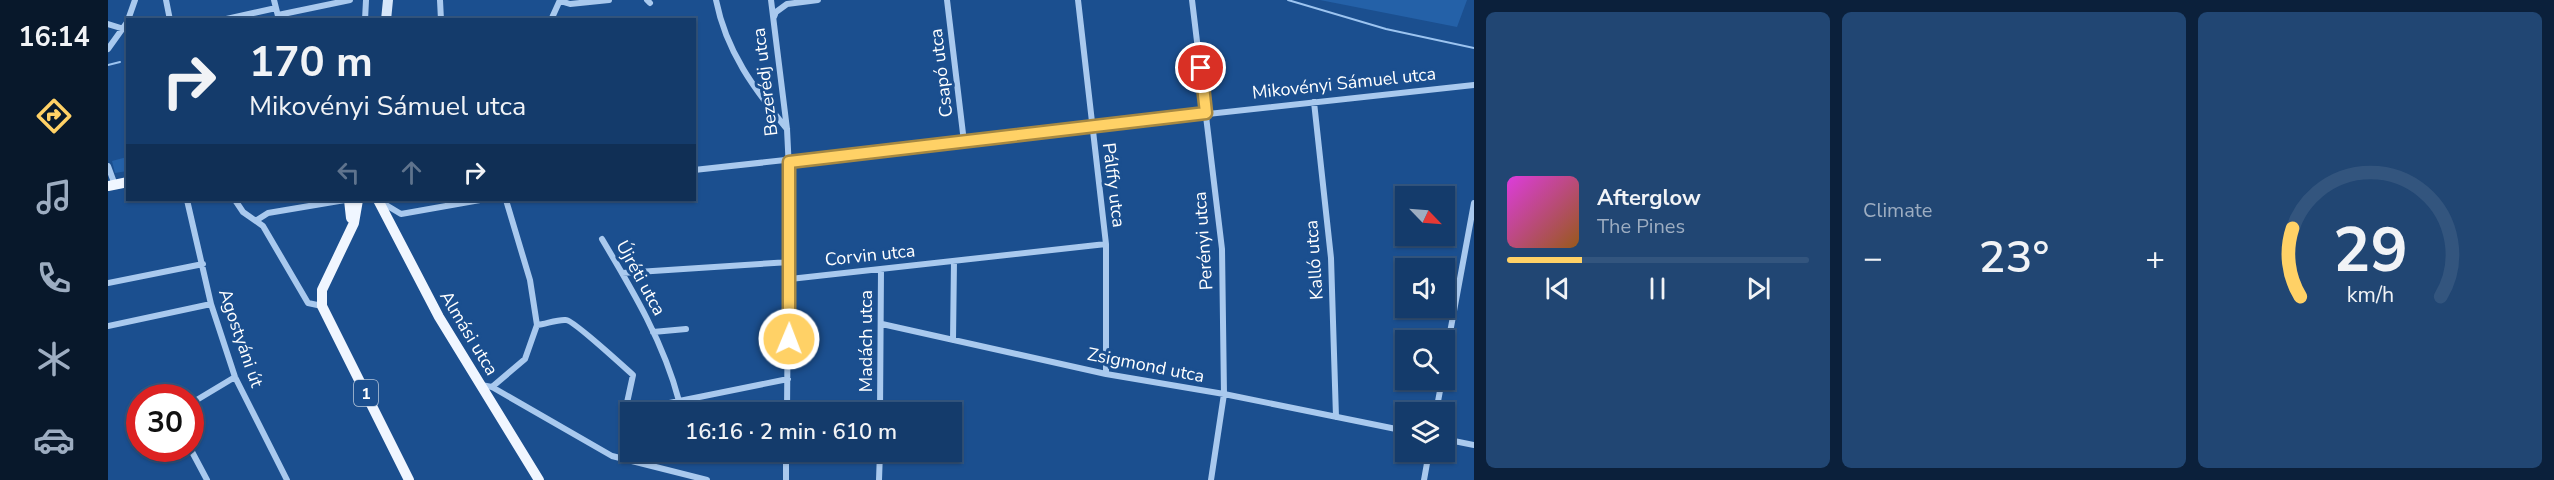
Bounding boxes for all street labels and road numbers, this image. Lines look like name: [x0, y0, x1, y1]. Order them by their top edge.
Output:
street label: Bezerédj utca: [746, 27, 784, 137]
street label: Csapó utca: [924, 27, 958, 119]
street label: Mikovényi Sámuel utca: [1251, 61, 1437, 105]
street label: Pálffy utca: [1097, 141, 1131, 229]
street label: Perényi utca: [1188, 191, 1218, 291]
street label: Kalló utca: [1299, 219, 1329, 301]
street label: Újréti utca: [611, 236, 671, 320]
street label: Corvin utca: [824, 238, 916, 272]
street label: Agostyáni út: [213, 286, 269, 391]
street label: Almási utca: [434, 286, 504, 380]
street label: Madách utca: [854, 290, 878, 392]
street label: Zsigmond utca: [1085, 342, 1207, 388]
road number: 1: [354, 380, 378, 406]

